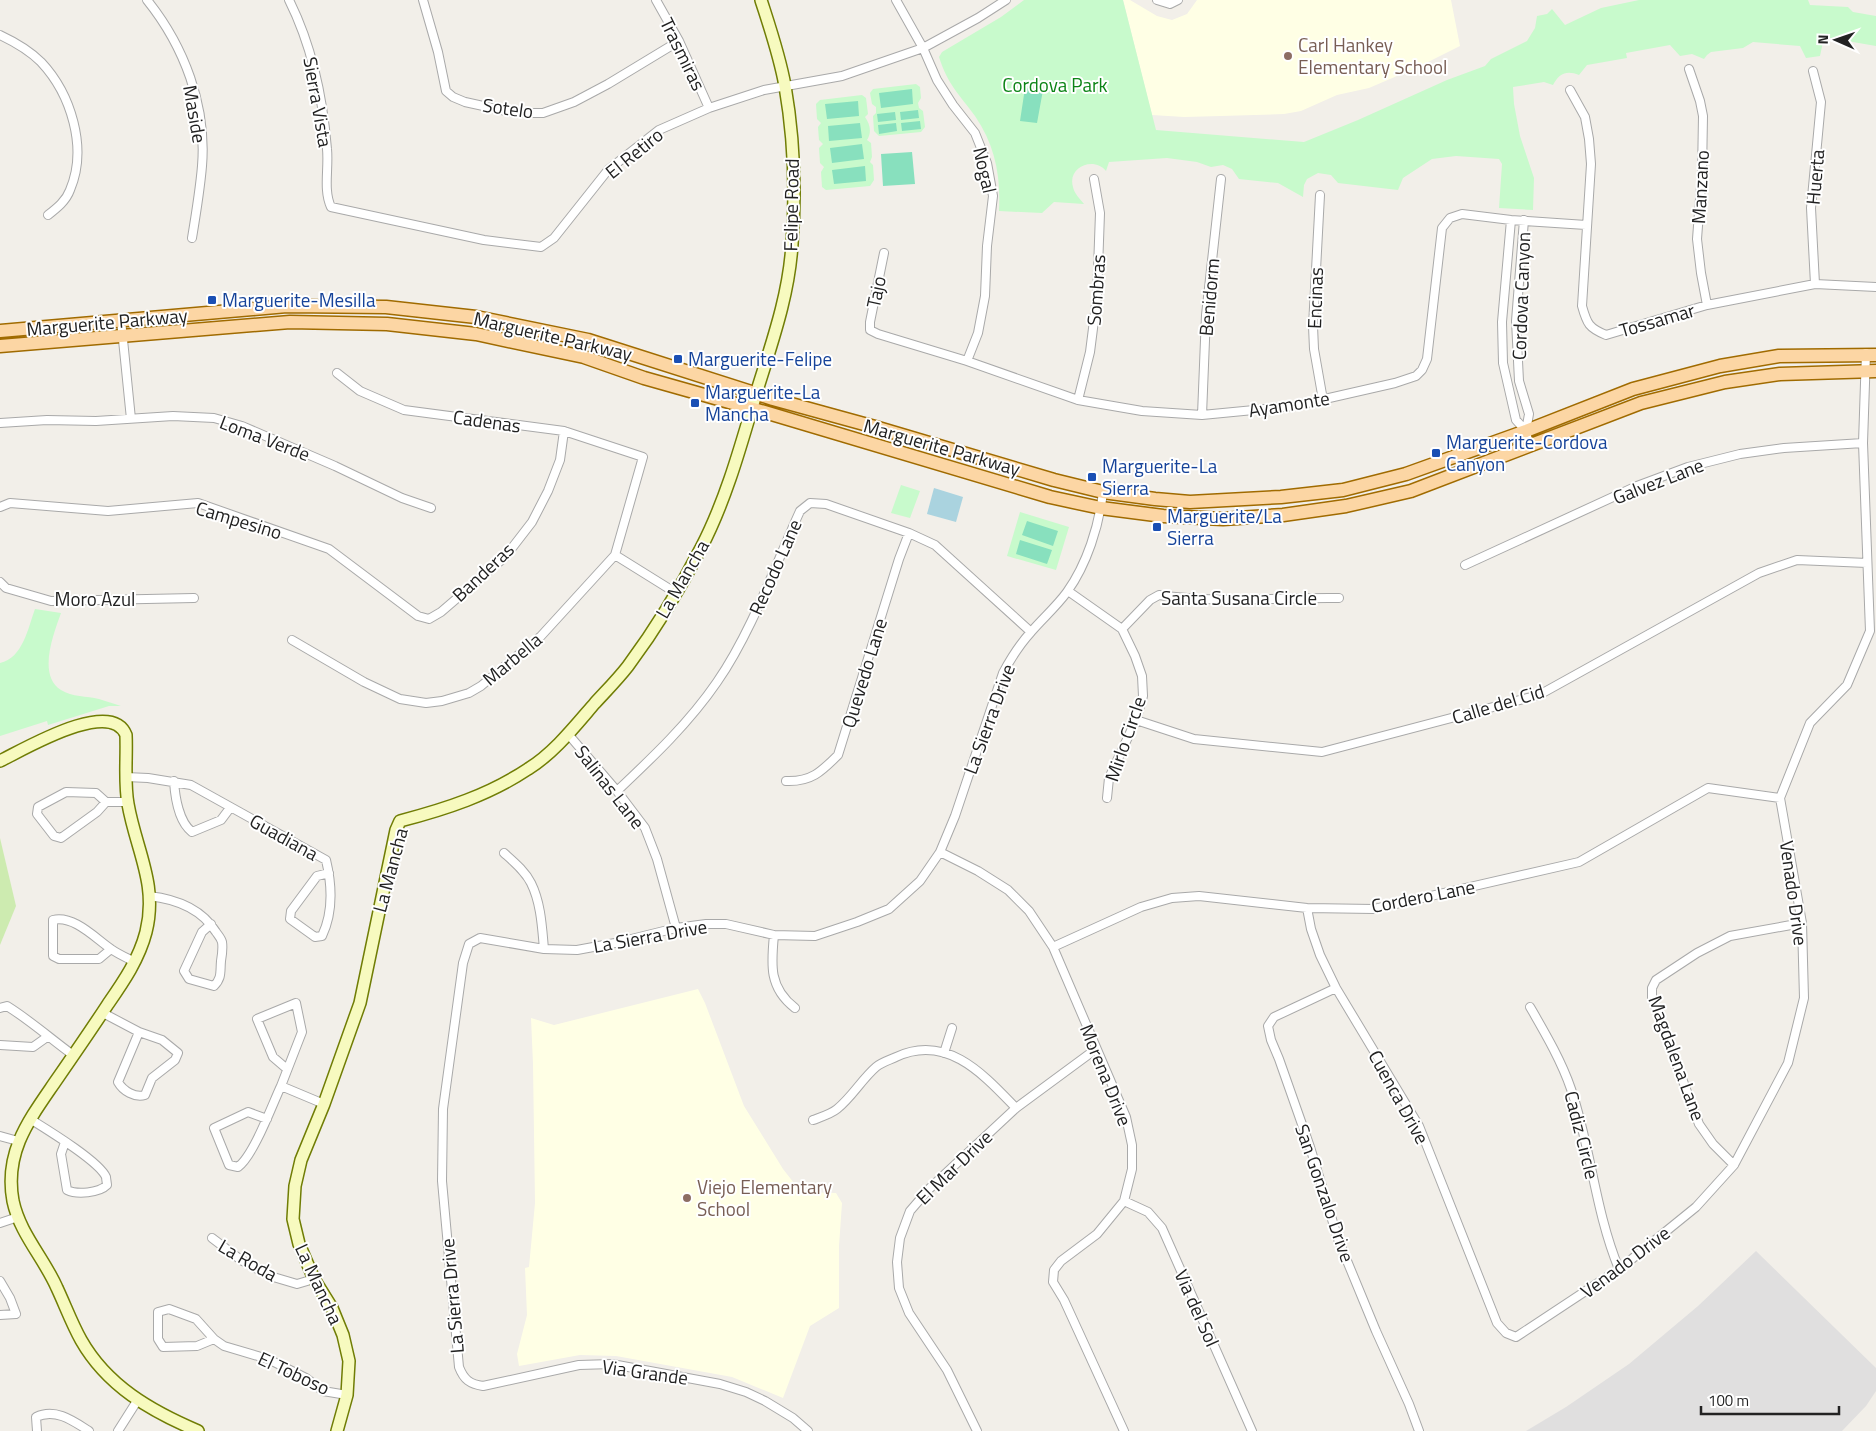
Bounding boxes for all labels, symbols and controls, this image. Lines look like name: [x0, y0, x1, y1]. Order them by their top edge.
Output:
street label: Trasmiras: [653, 12, 714, 95]
north arrow: [1811, 15, 1861, 65]
place label: Carl Hankey Elementary School: [1298, 30, 1447, 81]
text: N: [1812, 34, 1833, 45]
marker: Carl Hankey Elementary School: [1282, 50, 1294, 62]
street label: Sierra Vista: [296, 55, 341, 150]
park label: Cordova Park: [1002, 70, 1108, 99]
street label: Maside: [176, 83, 215, 145]
street label: Sotelo: [481, 90, 535, 125]
street label: El Retiro: [598, 120, 669, 185]
street label: Nogal: [966, 144, 1005, 196]
street label: Huerta: [1798, 148, 1831, 206]
street label: Manzano: [1683, 149, 1716, 225]
street label: Felipe Road: [775, 158, 806, 252]
street label: Cordova Canyon: [1504, 231, 1537, 361]
street label: Sombras: [1079, 253, 1112, 326]
street label: Benidorm: [1191, 257, 1226, 337]
street label: Encinas: [1299, 266, 1330, 329]
street label: Tajo: [858, 273, 893, 311]
place label: Marguerite-Mesilla: [222, 285, 376, 314]
marker: Marguerite-Mesilla: [206, 294, 218, 306]
street label: Tossamar: [1616, 295, 1698, 344]
street label: Marguerite Parkway: [25, 300, 189, 343]
street label: Marguerite Parkway: [471, 303, 635, 368]
place label: Marguerite-Felipe: [688, 344, 832, 373]
marker: Marguerite-Felipe: [672, 353, 684, 365]
place label: Marguerite-La Mancha: [705, 377, 821, 428]
street label: Ayamonte: [1246, 383, 1332, 424]
marker: Marguerite-La Mancha: [689, 397, 701, 409]
street label: Cadenas: [451, 401, 523, 440]
street label: Loma Verde: [216, 407, 315, 468]
street label: Marguerite Parkway: [860, 410, 1024, 483]
place label: Marguerite-Cordova Canyon: [1446, 427, 1608, 478]
marker: Marguerite-Cordova Canyon: [1430, 447, 1442, 459]
street label: Galvez Lane: [1608, 450, 1708, 511]
place label: Marguerite-La Sierra: [1102, 451, 1218, 502]
marker: Marguerite-La Sierra: [1086, 471, 1098, 483]
street label: Campesino: [193, 493, 286, 546]
place label: Marguerite/La Sierra: [1167, 501, 1282, 552]
street label: Recodo Lane: [741, 514, 809, 619]
marker: Marguerite/La Sierra: [1151, 521, 1163, 533]
street label: La Mancha: [647, 534, 716, 623]
street label: Banderas: [445, 535, 520, 608]
street label: Santa Susana Circle: [1161, 583, 1317, 612]
street label: Moro Azul: [55, 584, 135, 613]
street label: Quevedo Lane: [833, 614, 894, 731]
street label: Marbella: [476, 625, 548, 692]
street label: La Sierra Drive: [955, 660, 1022, 778]
street label: Calle del Cid: [1448, 676, 1548, 731]
street label: Mirlo Circle: [1096, 692, 1153, 785]
street label: Salinas Lane: [568, 739, 652, 835]
street label: Guadiana: [245, 806, 324, 868]
street label: La Mancha: [364, 824, 415, 915]
street label: Venado Drive: [1773, 839, 1816, 947]
street label: Cordero Lane: [1369, 871, 1477, 920]
street label: La Sierra Drive: [591, 911, 709, 960]
street label: Magdalena Lane: [1641, 991, 1714, 1124]
street label: Morena Drive: [1073, 1020, 1140, 1130]
street label: Cuenca Drive: [1362, 1044, 1437, 1149]
street label: Cadiz Circle: [1558, 1088, 1607, 1182]
street label: San Gonzalo Drive: [1288, 1120, 1363, 1266]
street label: El Mar Drive: [909, 1123, 999, 1211]
place label: Viejo Elementary School: [697, 1172, 832, 1223]
marker: Viejo Elementary School: [681, 1192, 693, 1204]
street label: Venado Drive: [1574, 1218, 1676, 1305]
street label: La Roda: [213, 1231, 284, 1288]
street label: La Sierra Drive: [432, 1237, 471, 1355]
street label: La Mancha: [288, 1238, 351, 1330]
street label: Via del Sol: [1168, 1265, 1227, 1351]
street label: El Toboso: [254, 1343, 335, 1402]
street label: Via Grande: [600, 1351, 690, 1392]
scale bar: [1701, 1384, 1838, 1416]
text: 100 m: [1708, 1389, 1749, 1412]

